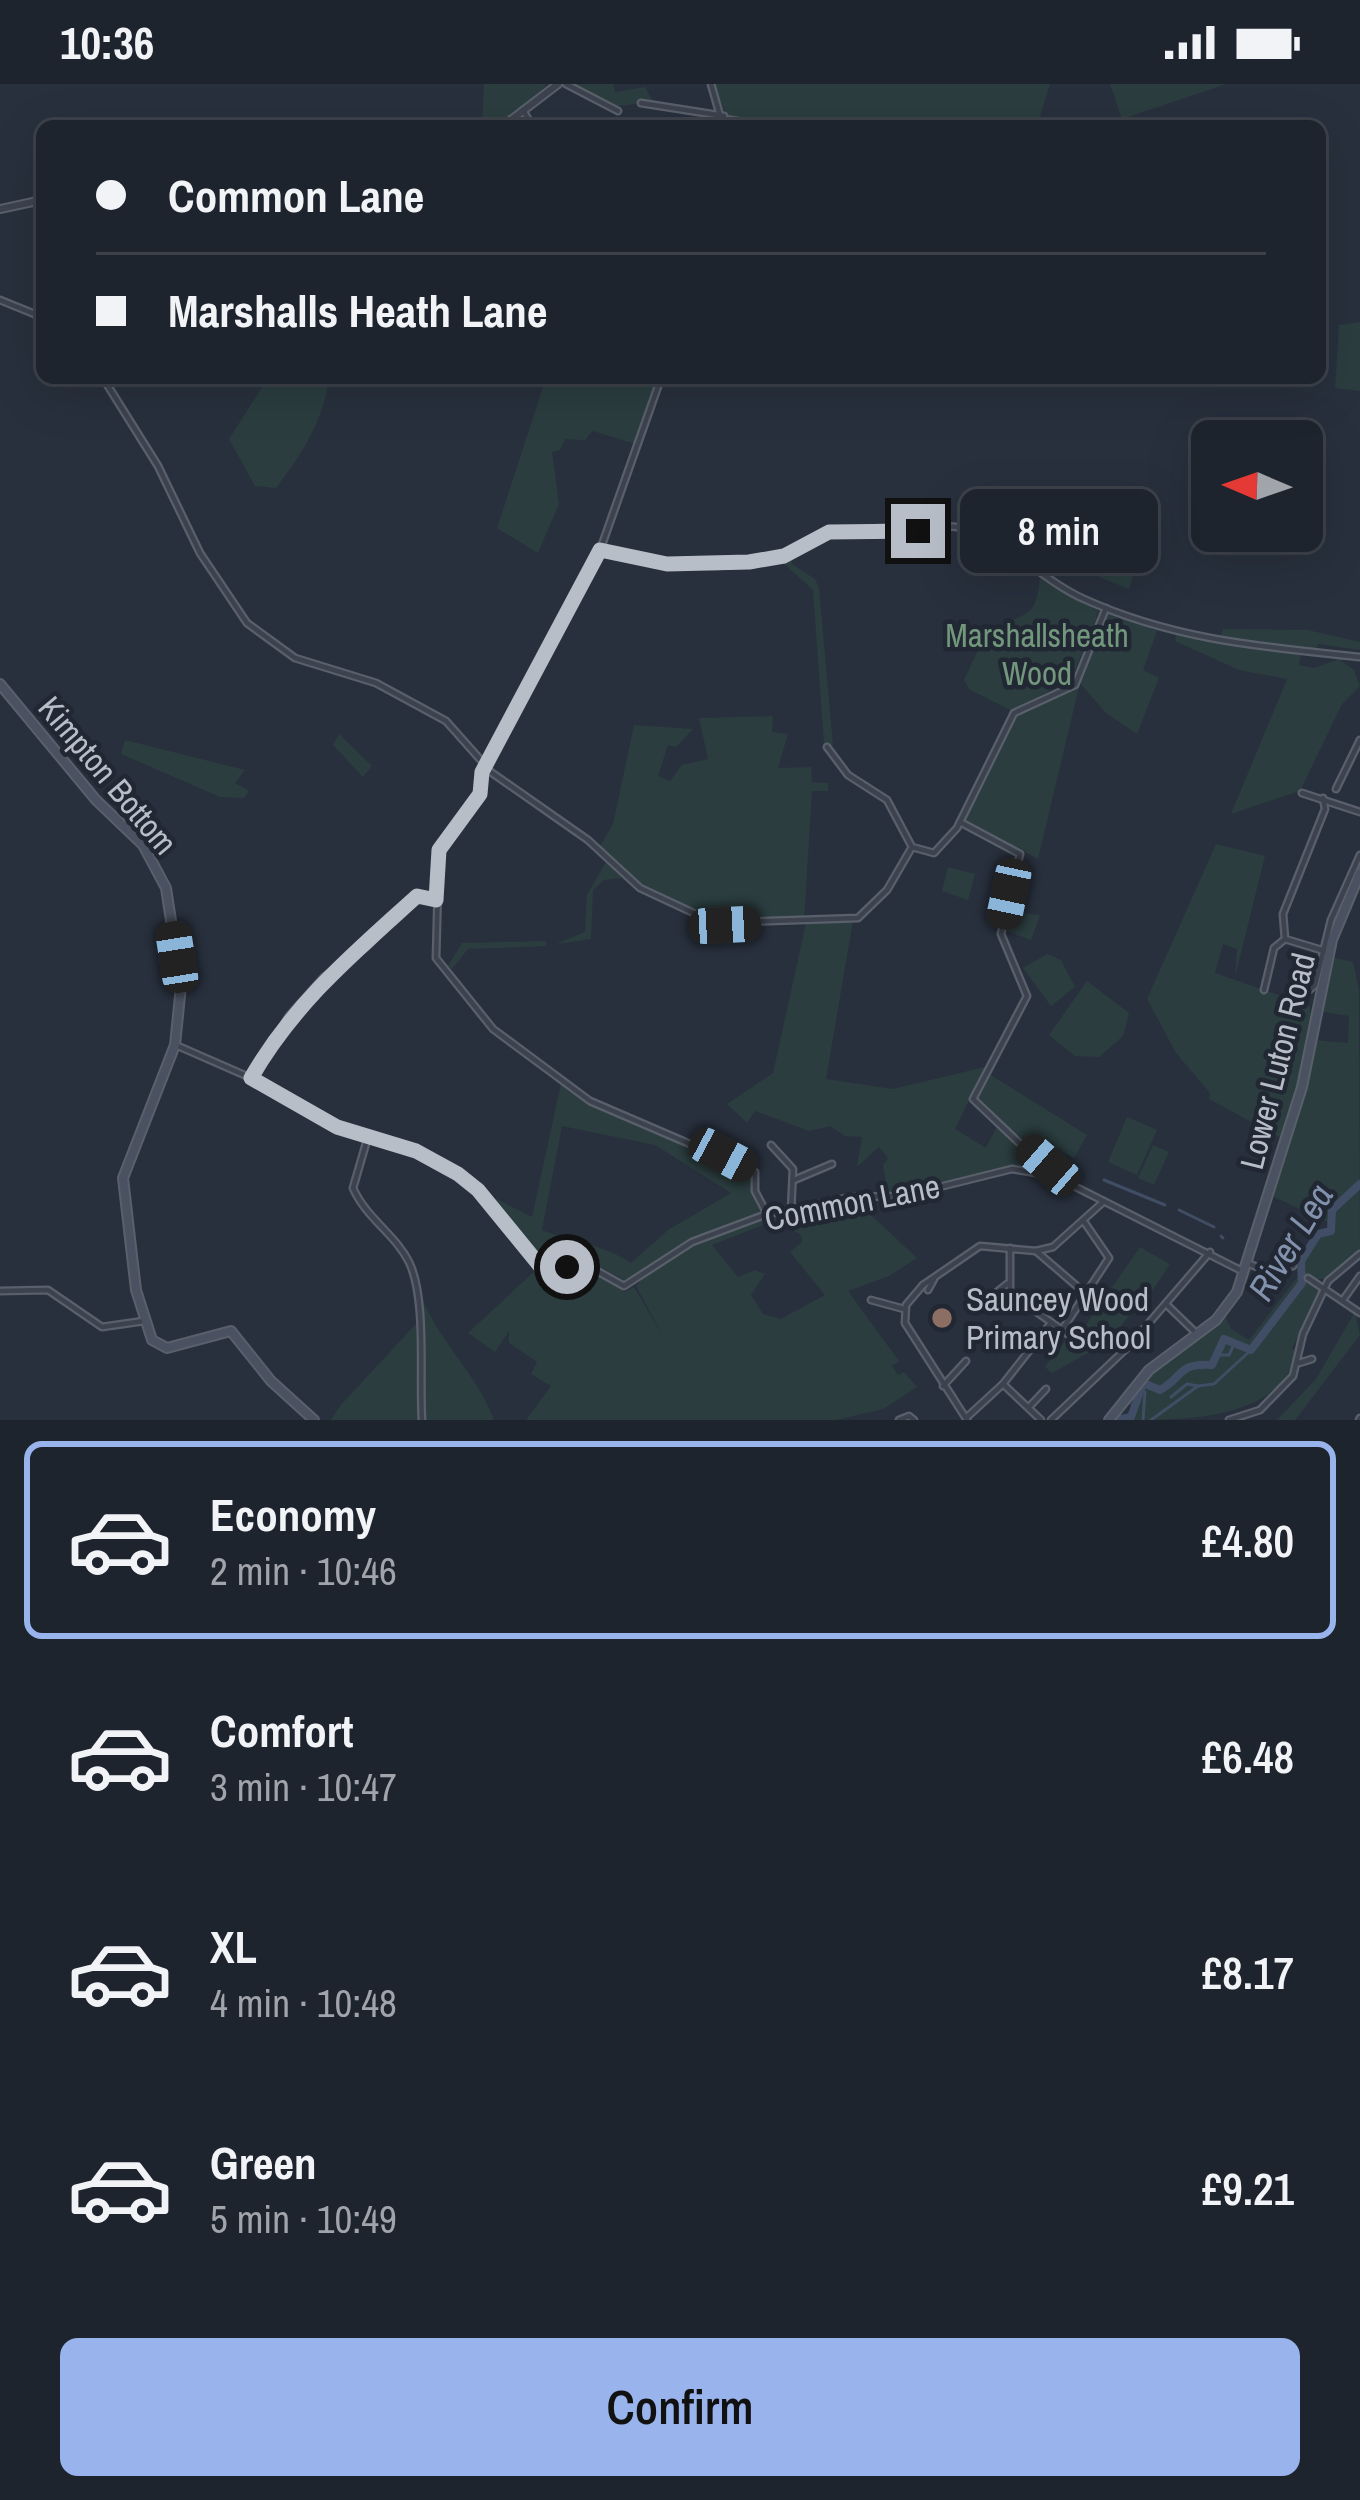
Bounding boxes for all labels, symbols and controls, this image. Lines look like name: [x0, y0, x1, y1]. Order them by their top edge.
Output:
text: 10:36: [60, 12, 154, 73]
text: Common Lane: [168, 165, 424, 226]
text: Marshalls Heath Lane: [168, 280, 547, 341]
north arrow: [1191, 420, 1323, 552]
map controls: [1191, 420, 1323, 552]
callout: 8 min: [960, 489, 1158, 573]
route end: [891, 504, 945, 558]
text: 8 min: [1018, 505, 1100, 557]
park label: Marshallsheath Wood: [945, 613, 1129, 695]
street label: Kimpton Bottom: [29, 687, 187, 863]
car: [984, 855, 1034, 933]
car: [688, 905, 762, 945]
car: [154, 919, 200, 995]
street label: Lower Luton Road: [1229, 948, 1325, 1174]
car: [683, 1122, 763, 1188]
car: [1009, 1128, 1087, 1202]
street label: Common Lane: [761, 1163, 943, 1241]
water label: River Lea: [1236, 1175, 1344, 1309]
route start: [540, 1240, 594, 1294]
place label: Sauncey Wood Primary School: [966, 1277, 1151, 1359]
marker: Sauncey Wood Primary School: [929, 1305, 955, 1331]
text: Economy: [210, 1484, 376, 1545]
icon: car: [66, 1486, 174, 1594]
text: £4.80: [1202, 1510, 1294, 1571]
text: 2 min · 10:46: [210, 1545, 397, 1597]
text: Comfort: [210, 1700, 353, 1761]
icon: car: [66, 1702, 174, 1810]
text: £6.48: [1202, 1726, 1294, 1787]
text: 3 min · 10:47: [210, 1761, 397, 1813]
text: XL: [210, 1916, 257, 1977]
icon: car: [66, 1918, 174, 2026]
text: £8.17: [1202, 1942, 1294, 2003]
text: 4 min · 10:48: [210, 1977, 397, 2029]
text: Green: [210, 2132, 317, 2193]
icon: car: [66, 2134, 174, 2242]
text: £9.21: [1202, 2158, 1294, 2219]
text: 5 min · 10:49: [210, 2193, 397, 2245]
button: Confirm: [60, 2338, 1300, 2476]

